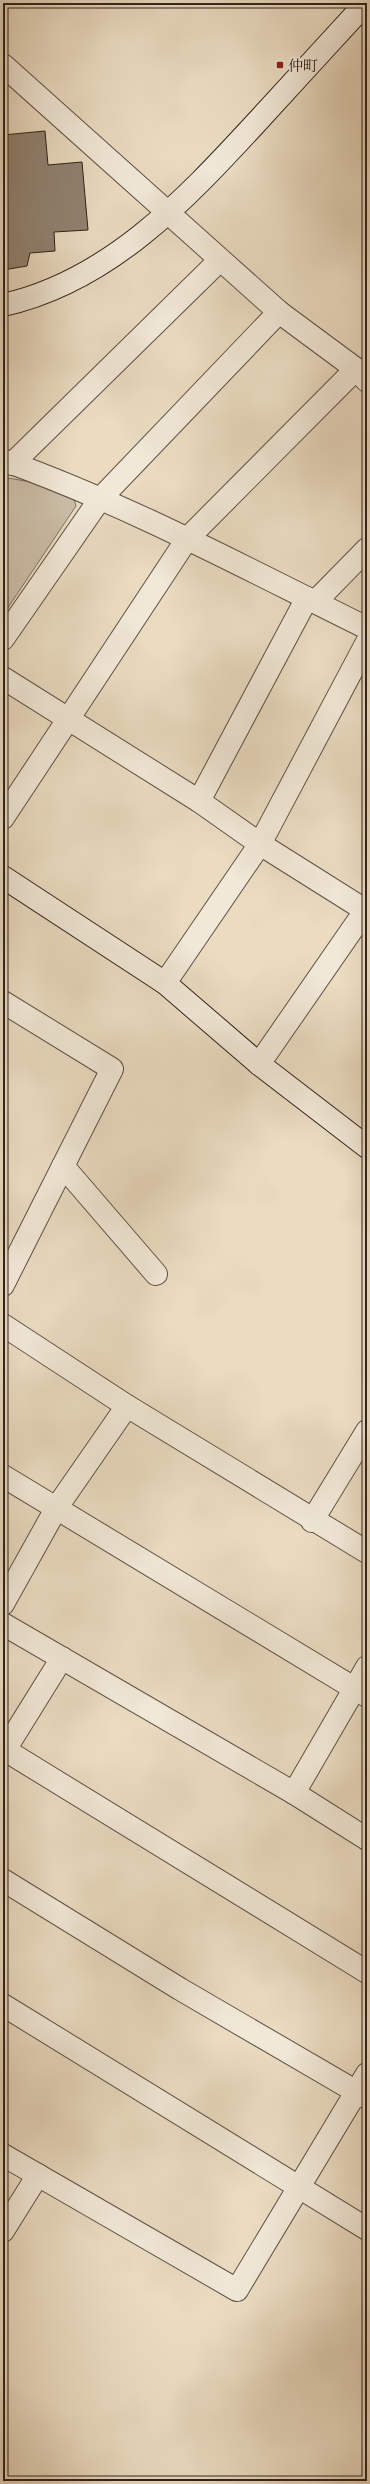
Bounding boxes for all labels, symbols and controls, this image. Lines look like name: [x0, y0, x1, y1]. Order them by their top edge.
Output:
place label: 仲町: [288, 56, 318, 75]
marker: 仲町: [275, 60, 285, 70]

